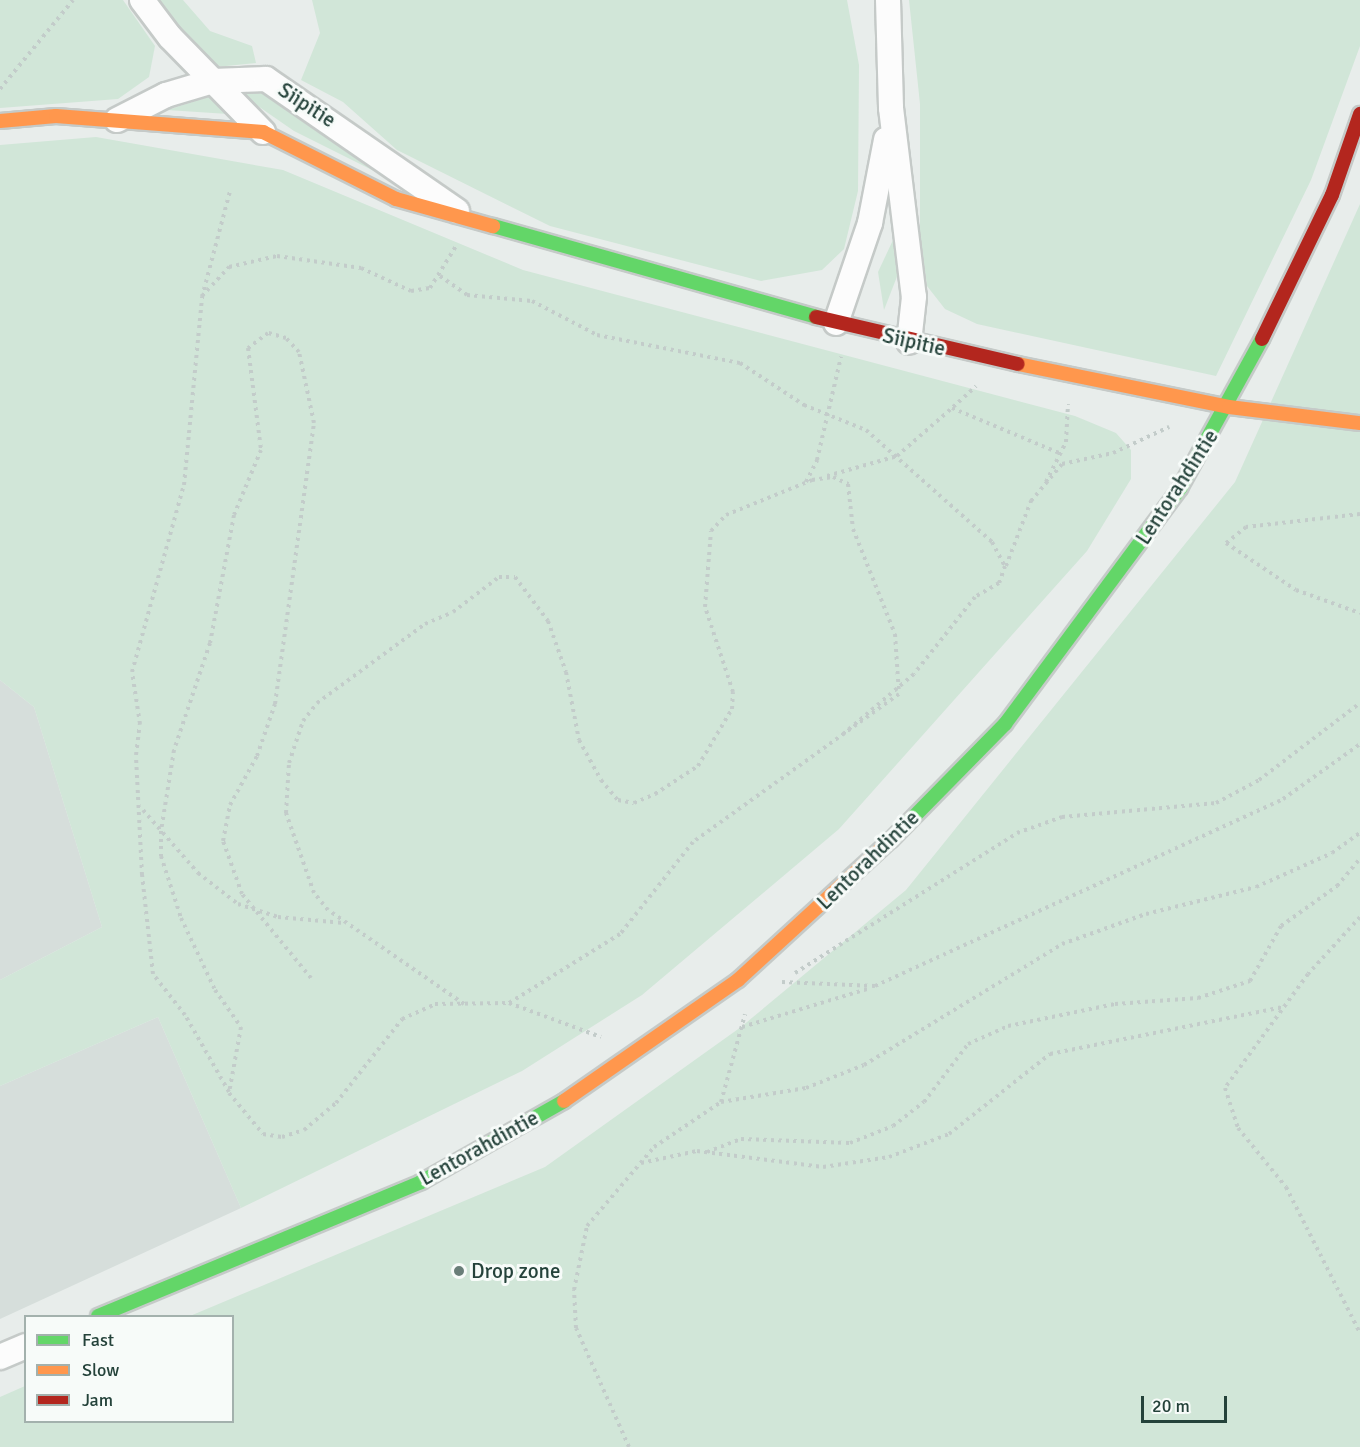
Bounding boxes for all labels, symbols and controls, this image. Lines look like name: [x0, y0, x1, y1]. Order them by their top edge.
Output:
street label: Siipitie: [274, 77, 340, 133]
street label: Siipitie: [880, 323, 948, 361]
street label: Lentorahdintie: [1130, 425, 1224, 549]
street label: Lentorahdintie: [812, 805, 924, 915]
street label: Lentorahdintie: [415, 1105, 543, 1191]
place label: Drop zone: [471, 1258, 561, 1284]
marker: Drop zone: [452, 1264, 466, 1278]
legend: [24, 1315, 234, 1423]
text: Fast: [82, 1329, 114, 1351]
text: Slow: [82, 1359, 119, 1381]
scale bar: [1144, 1384, 1230, 1422]
text: Jam: [82, 1389, 113, 1411]
text: 20 m: [1152, 1395, 1190, 1417]

